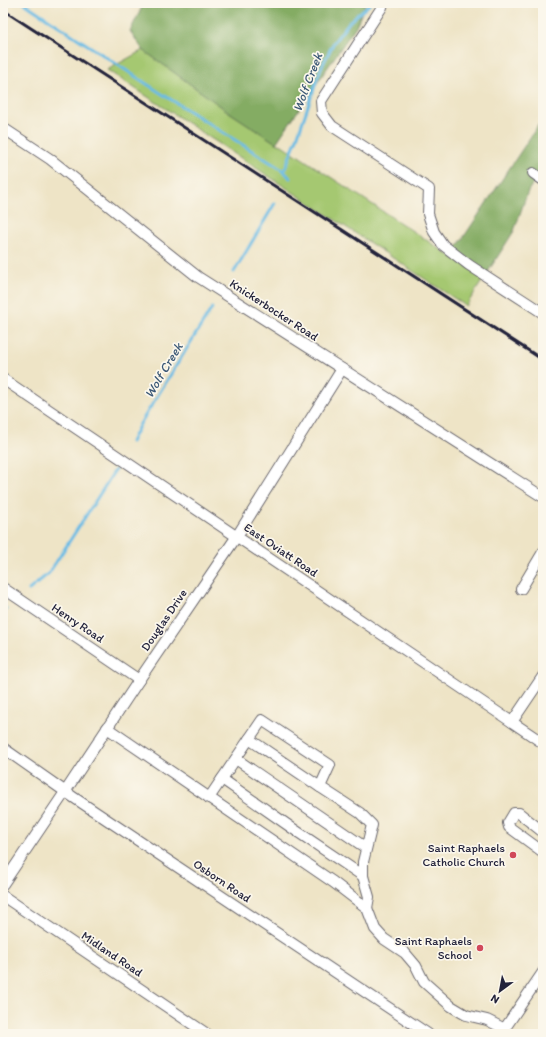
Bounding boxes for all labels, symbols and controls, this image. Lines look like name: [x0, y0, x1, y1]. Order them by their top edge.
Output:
water label: Wolf Creek: [289, 50, 326, 114]
street label: Knickerbocker Road: [227, 276, 321, 344]
water label: Wolf Creek: [141, 339, 186, 400]
street label: East Oviatt Road: [241, 520, 321, 580]
street label: Douglas Drive: [138, 586, 190, 654]
street label: Henry Road: [49, 600, 107, 646]
place label: Saint Raphaels Catholic Church: [423, 841, 505, 869]
marker: Saint Raphaels Catholic Church: [508, 850, 518, 860]
street label: Osborn Road: [190, 857, 254, 906]
street label: Midland Road: [79, 928, 146, 980]
place label: Saint Raphaels School: [395, 934, 473, 962]
marker: Saint Raphaels School: [475, 943, 485, 953]
north arrow: [480, 971, 520, 1011]
text: N: [488, 992, 502, 1007]

